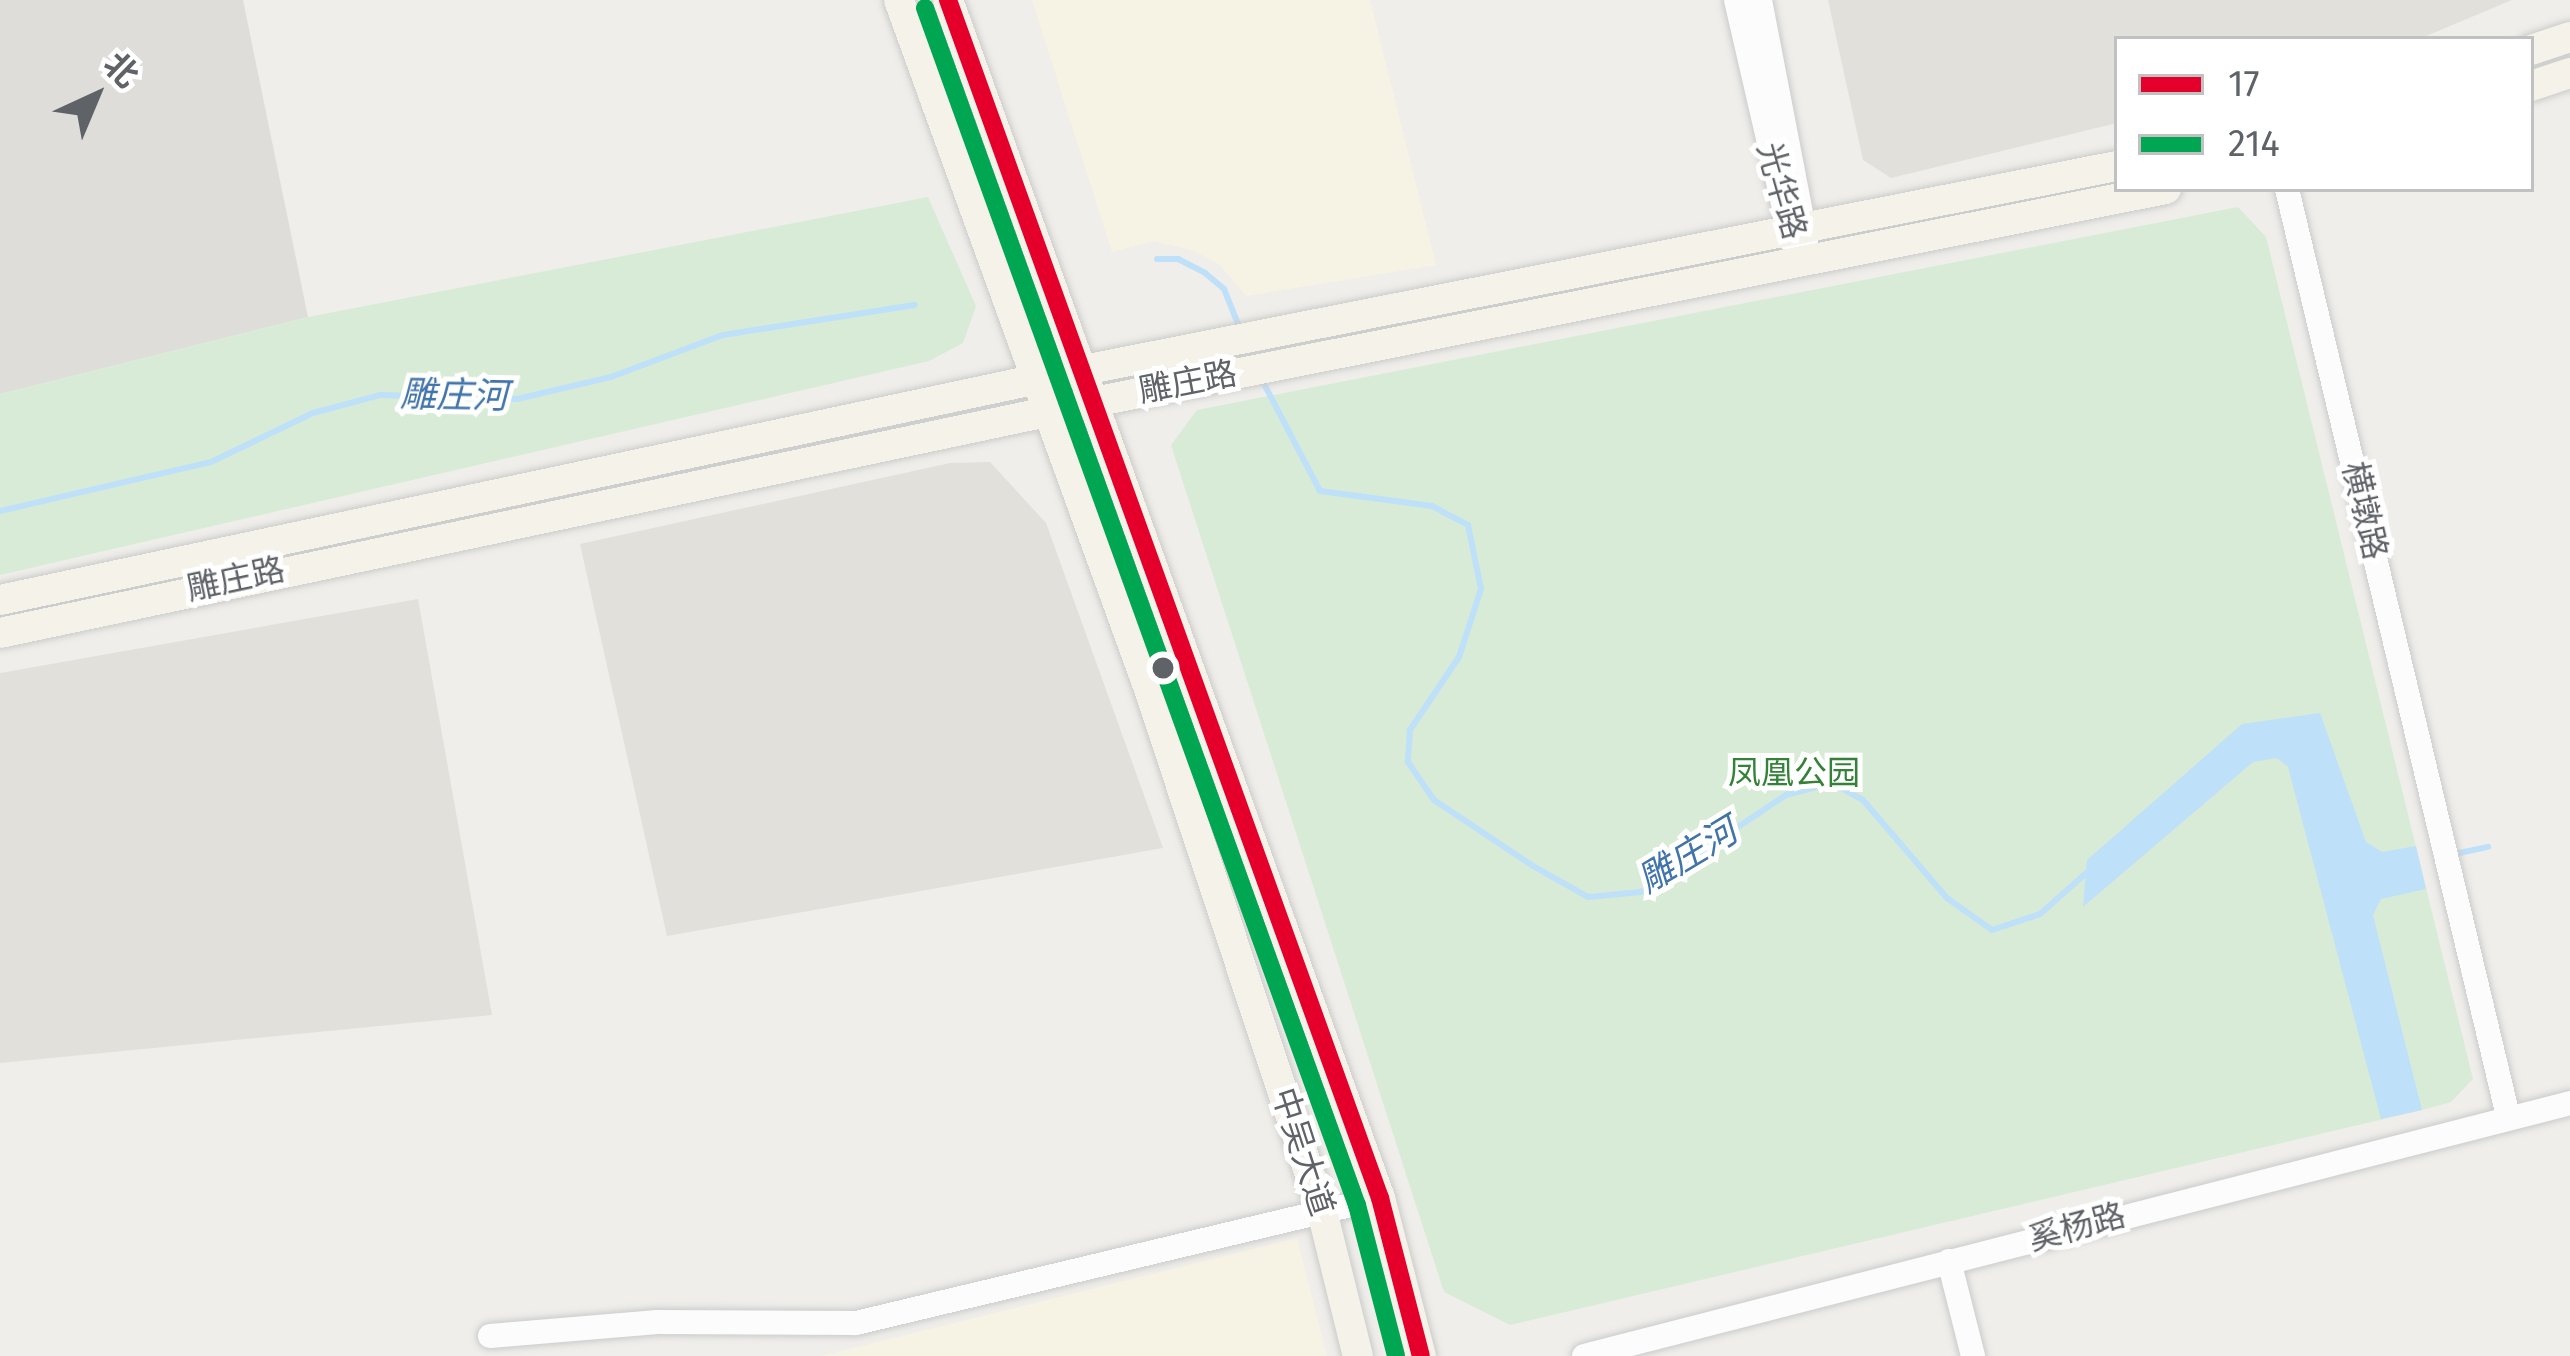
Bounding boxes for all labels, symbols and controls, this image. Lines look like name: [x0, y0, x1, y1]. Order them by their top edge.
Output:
north arrow: [36, 36, 156, 156]
legend: [2114, 36, 2534, 192]
text: 北: [95, 44, 147, 96]
text: 17: [2228, 62, 2260, 106]
text: 214: [2228, 122, 2280, 166]
street label: 光华路: [1748, 138, 1814, 244]
street label: 雕庄路: [1136, 354, 1240, 412]
water label: 雕庄河: [400, 373, 508, 419]
street label: 横墩路: [2334, 458, 2394, 564]
street label: 雕庄路: [183, 550, 289, 610]
unlabelled marker: [1152, 657, 1174, 679]
park label: 凤凰公园: [1728, 754, 1860, 794]
water label: 雕庄河: [1631, 810, 1745, 902]
street label: 中吴大道: [1263, 1083, 1341, 1221]
street label: 奚杨路: [2024, 1196, 2130, 1260]

